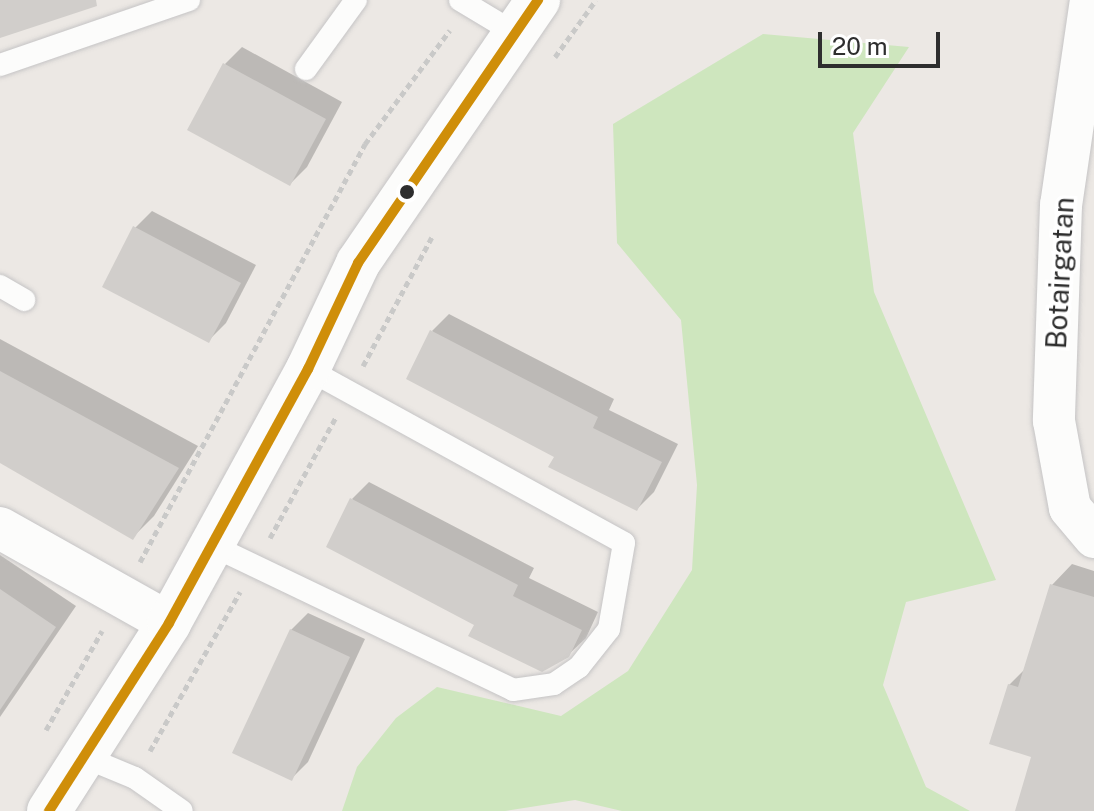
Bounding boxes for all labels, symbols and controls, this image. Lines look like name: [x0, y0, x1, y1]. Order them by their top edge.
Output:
scale bar: [822, 16, 944, 66]
text: 20 m: [832, 32, 888, 60]
unlabelled marker: [399, 184, 415, 200]
street label: Botairgatan: [1039, 196, 1081, 350]

